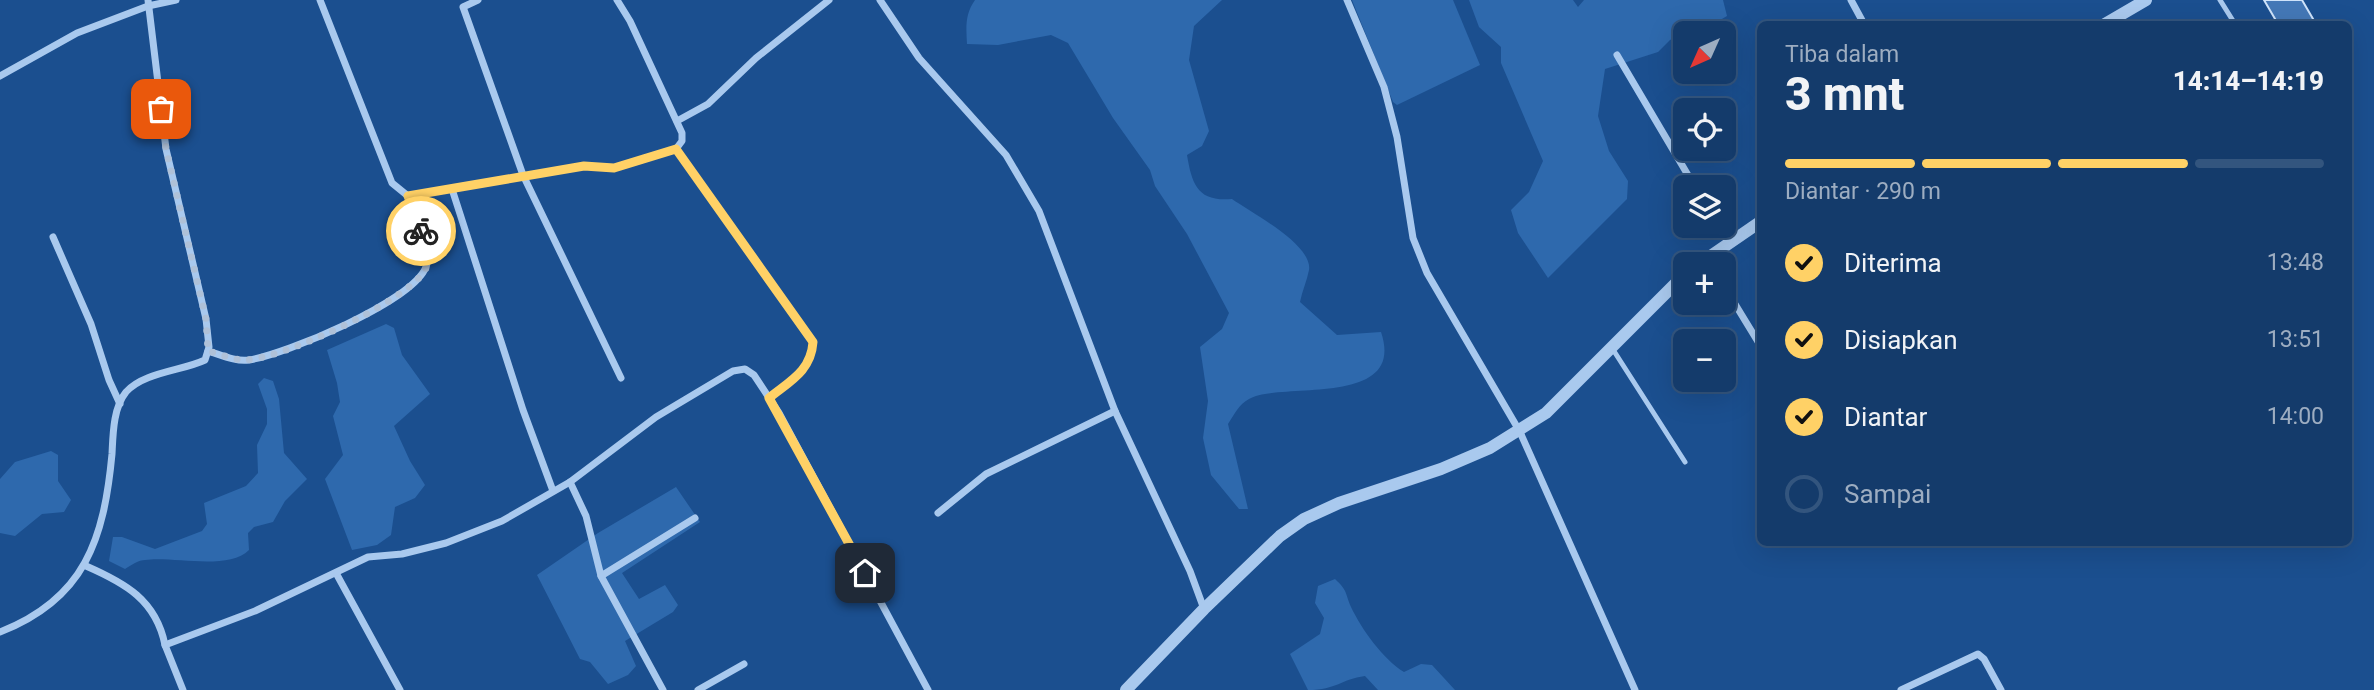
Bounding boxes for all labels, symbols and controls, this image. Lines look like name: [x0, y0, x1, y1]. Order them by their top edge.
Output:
north arrow: [1673, 21, 1736, 84]
map controls: [1673, 21, 1736, 392]
text: Tiba dalam: [1785, 41, 1899, 68]
text: 14:14–14:19: [2173, 66, 2324, 96]
text: 3 mnt: [1785, 67, 1904, 121]
pin: [131, 79, 191, 139]
icon: bag: [142, 90, 180, 128]
button: locate: [1673, 98, 1736, 161]
button: layers: [1673, 175, 1736, 238]
text: Diantar · 290 m: [1785, 178, 1941, 205]
courier: [386, 196, 456, 266]
icon: bike: [402, 212, 440, 250]
icon: check: [1785, 244, 1823, 282]
text: Diterima: [1844, 248, 1942, 278]
text: 13:48: [2267, 249, 2324, 276]
button: +: [1673, 252, 1736, 315]
icon: check: [1785, 321, 1823, 359]
text: Disiapkan: [1844, 325, 1958, 355]
text: 13:51: [2267, 326, 2324, 353]
button: −: [1673, 329, 1736, 392]
icon: check: [1785, 398, 1823, 436]
text: Diantar: [1844, 402, 1927, 432]
text: 14:00: [2267, 403, 2324, 430]
text: Sampai: [1844, 479, 1931, 509]
pin: [835, 543, 895, 603]
icon: home: [846, 554, 884, 592]

